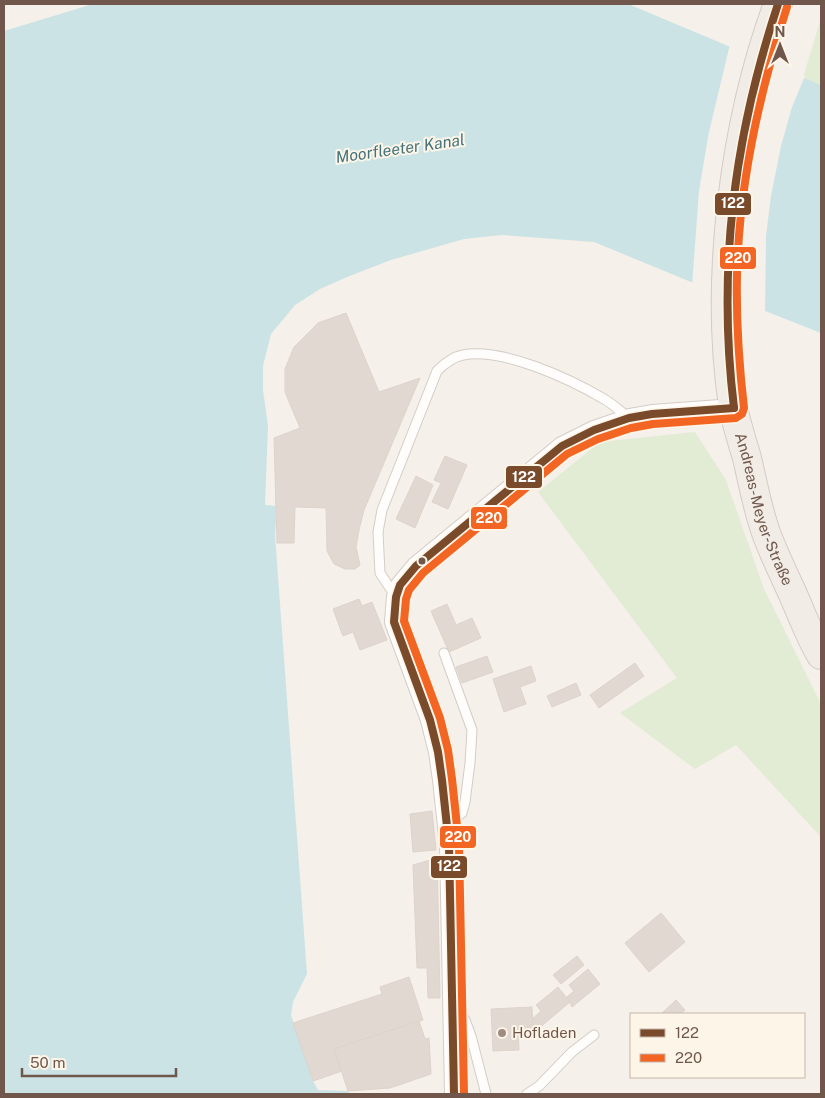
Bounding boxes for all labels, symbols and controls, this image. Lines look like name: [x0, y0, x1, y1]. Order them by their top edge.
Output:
north arrow: [755, 20, 805, 70]
text: N: [775, 24, 785, 40]
water label: Moorfleeter Kanal: [335, 130, 466, 167]
line badge: 122: [714, 192, 752, 216]
text: 122: [721, 195, 745, 211]
line badge: 220: [719, 246, 757, 270]
text: 220: [725, 250, 751, 266]
street label: Andreas-Meyer-Straße: [732, 430, 797, 588]
line badge: 122: [505, 465, 543, 489]
text: 122: [512, 469, 536, 485]
line badge: 220: [470, 506, 508, 530]
text: 220: [476, 510, 502, 526]
unlabelled marker: [417, 556, 427, 566]
line badge: 220: [439, 825, 477, 849]
text: 220: [445, 829, 471, 845]
line badge: 122: [430, 855, 468, 879]
text: 122: [437, 858, 461, 874]
legend: [630, 1013, 805, 1078]
place label: Hofladen: [512, 1024, 576, 1041]
text: 122: [675, 1024, 699, 1041]
marker: Hofladen: [496, 1027, 508, 1039]
scale bar: [22, 1046, 176, 1078]
text: 220: [675, 1049, 702, 1066]
text: 50 m: [30, 1054, 65, 1071]

